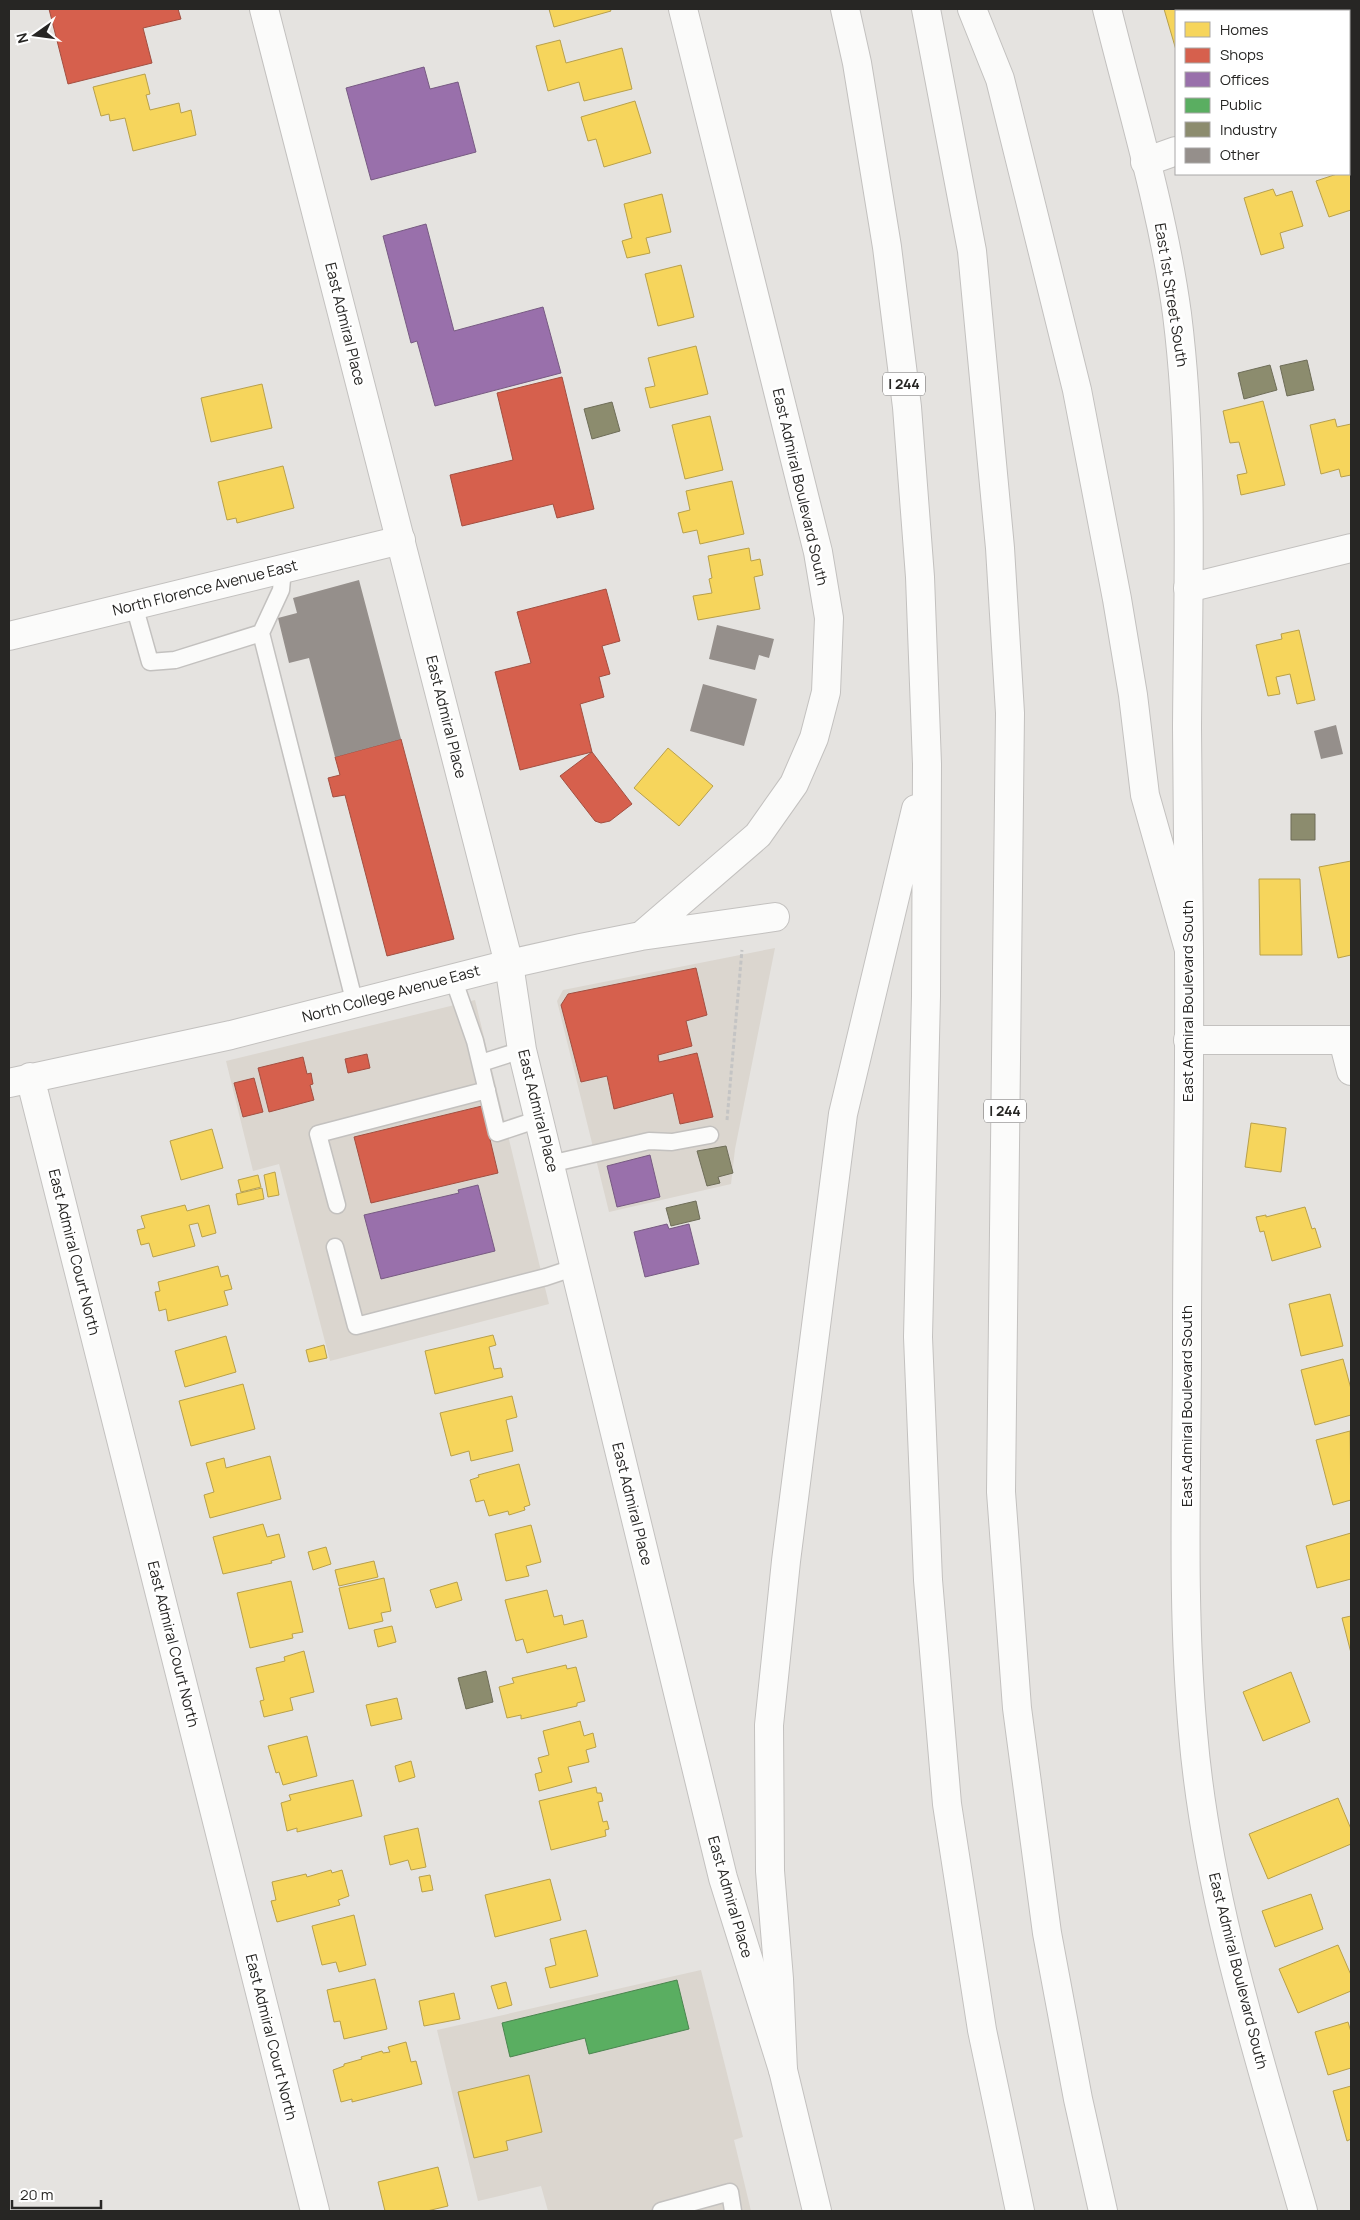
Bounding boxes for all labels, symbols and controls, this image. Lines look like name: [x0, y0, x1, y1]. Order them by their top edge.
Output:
north arrow: [10, 10, 60, 60]
legend: [1175, 10, 1350, 175]
text: Homes: [1220, 19, 1269, 40]
text: N: [11, 31, 32, 45]
text: Shops: [1220, 44, 1264, 65]
text: Offices: [1220, 69, 1269, 90]
text: Public: [1220, 94, 1262, 115]
text: Industry: [1220, 119, 1277, 140]
text: Other: [1220, 144, 1261, 165]
street label: East 1st Street South: [1150, 221, 1193, 369]
street label: East Admiral Place: [320, 260, 371, 388]
road number: I 244: [883, 372, 925, 396]
street label: East Admiral Boulevard South: [768, 386, 833, 588]
street label: North Florence Avenue East: [110, 554, 300, 621]
street label: East Admiral Place: [421, 653, 472, 781]
street label: East Admiral Boulevard South: [1177, 900, 1198, 1102]
street label: North College Avenue East: [299, 960, 482, 1027]
street label: East Admiral Place: [513, 1047, 564, 1175]
road number: I 244: [984, 1100, 1026, 1122]
street label: East Admiral Court North: [44, 1167, 105, 1337]
street label: East Admiral Boulevard South: [1176, 1305, 1197, 1507]
street label: East Admiral Place: [607, 1440, 658, 1568]
street label: East Admiral Court North: [143, 1559, 204, 1729]
street label: East Admiral Place: [703, 1833, 758, 1961]
street label: East Admiral Boulevard South: [1204, 1870, 1273, 2071]
street label: East Admiral Court North: [241, 1952, 302, 2122]
scale bar: [12, 2178, 101, 2210]
text: 20 m: [20, 2184, 53, 2205]

